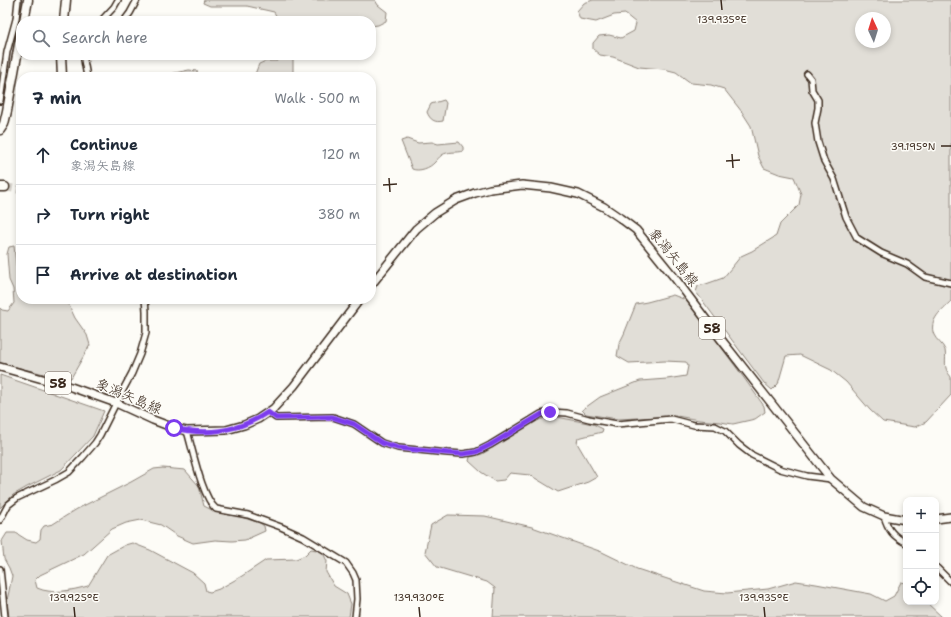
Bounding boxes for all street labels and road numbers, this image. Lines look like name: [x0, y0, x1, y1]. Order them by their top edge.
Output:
street label: 象潟矢島線: [645, 224, 703, 290]
road number: 58: [699, 317, 725, 339]
road number: 58: [45, 372, 71, 394]
street label: 象潟矢島線: [93, 374, 165, 418]

